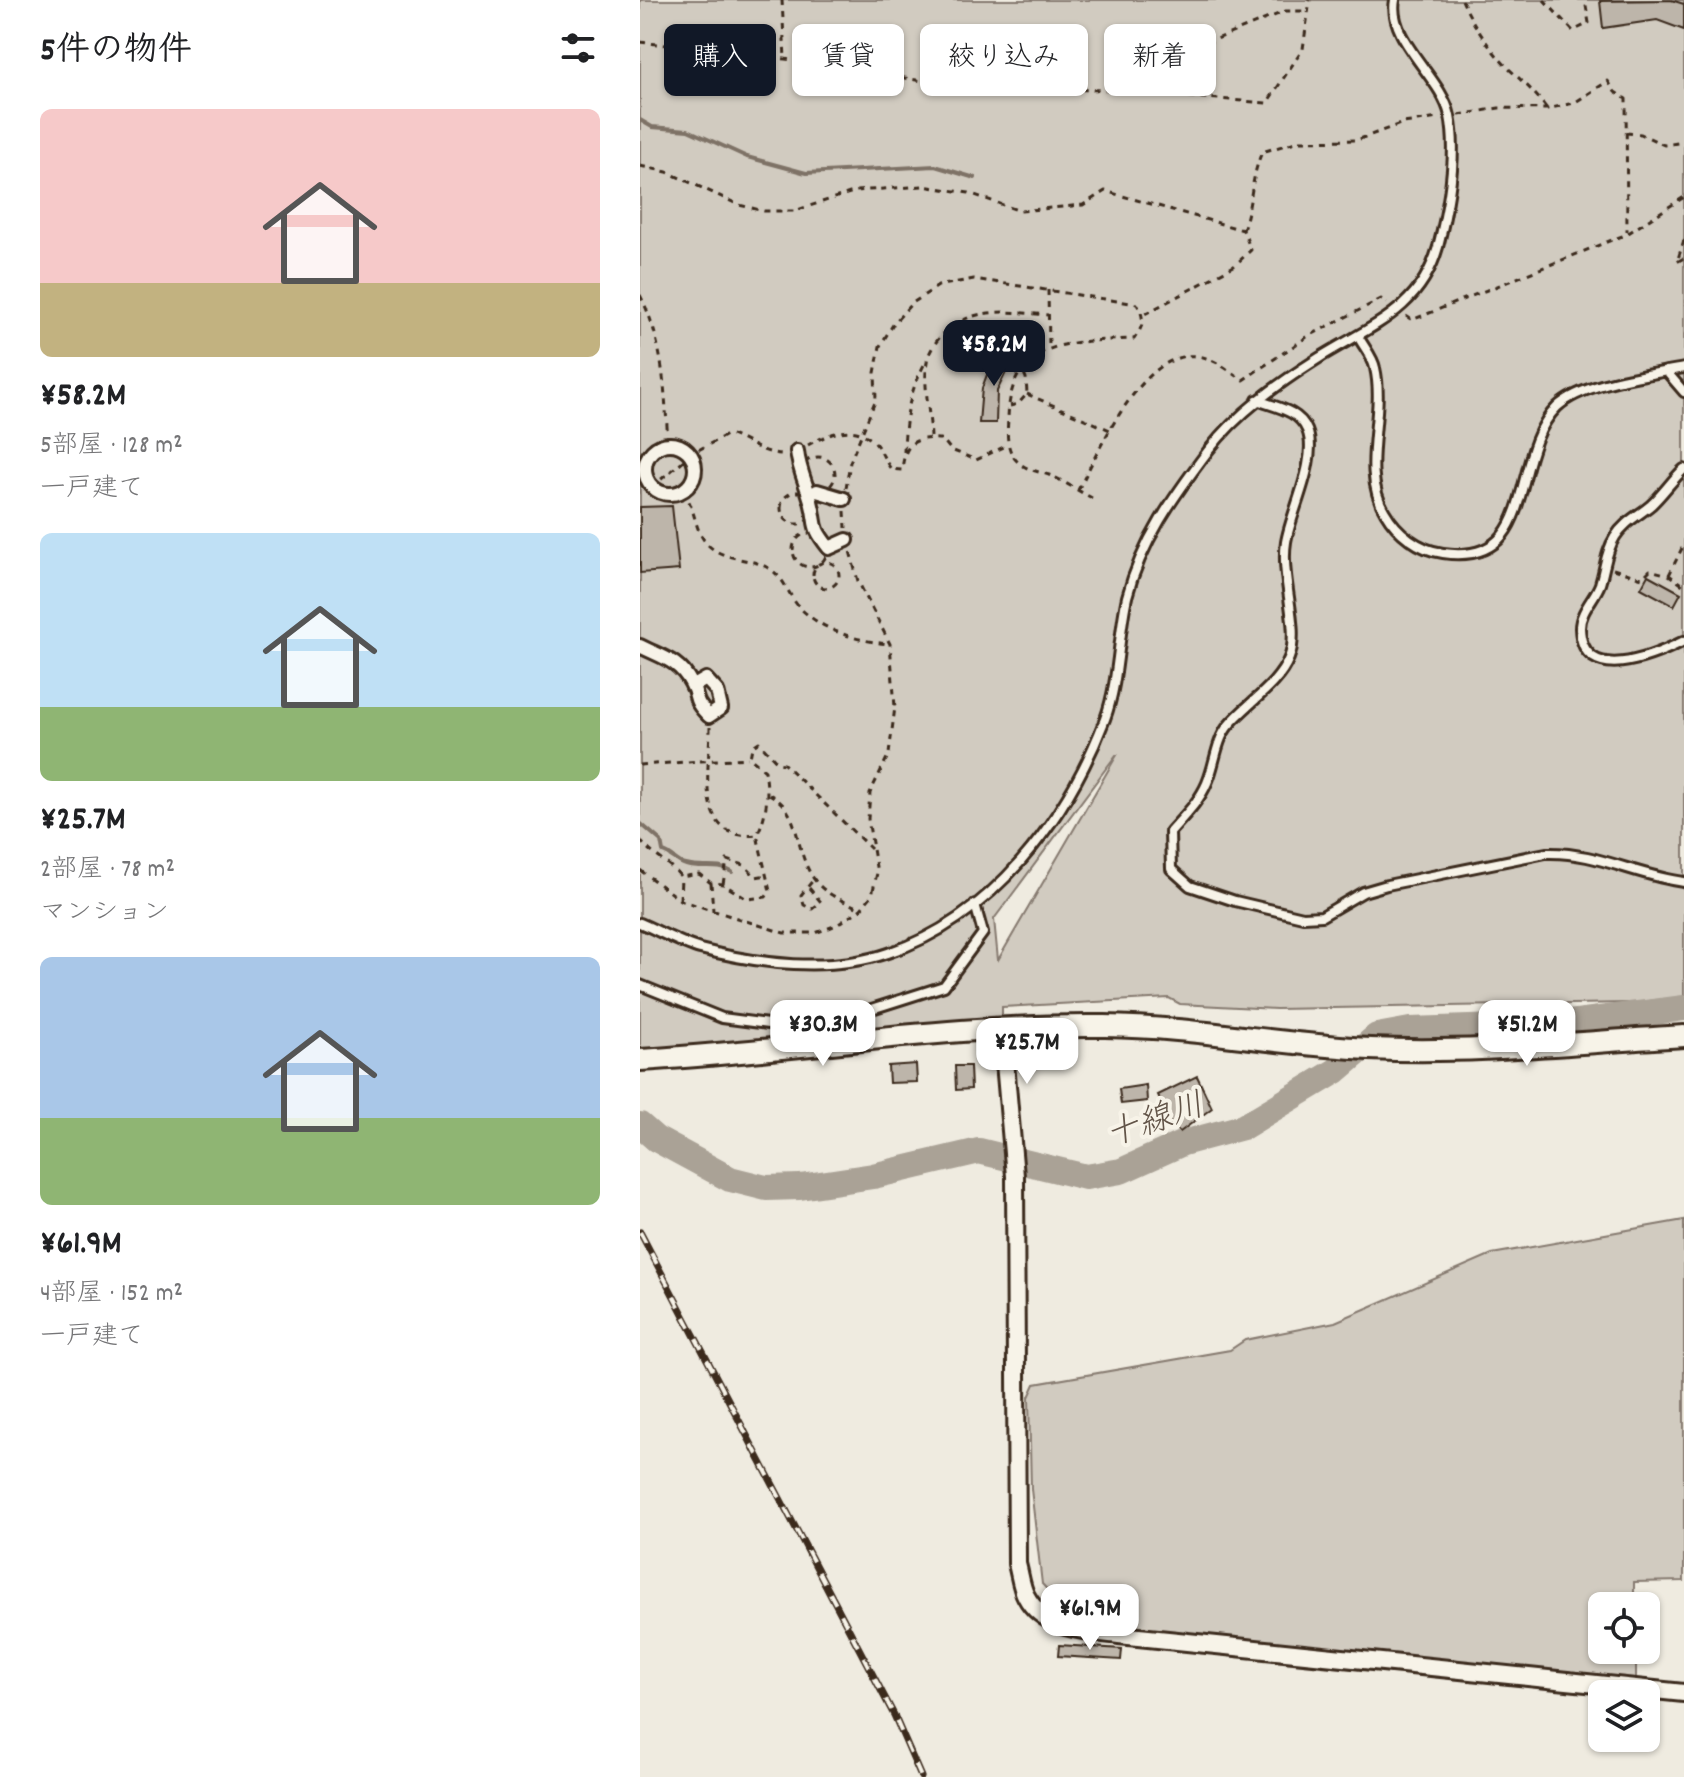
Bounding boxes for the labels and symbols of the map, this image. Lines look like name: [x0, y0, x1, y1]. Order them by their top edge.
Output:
pin: ¥58.2M: [929, 320, 1059, 388]
pin: ¥30.3M: [758, 1000, 888, 1068]
pin: ¥51.2M: [1462, 1000, 1592, 1068]
pin: ¥25.7M: [962, 1018, 1092, 1086]
water label: 十線川: [1100, 1083, 1212, 1163]
pin: ¥61.9M: [1025, 1584, 1155, 1652]

